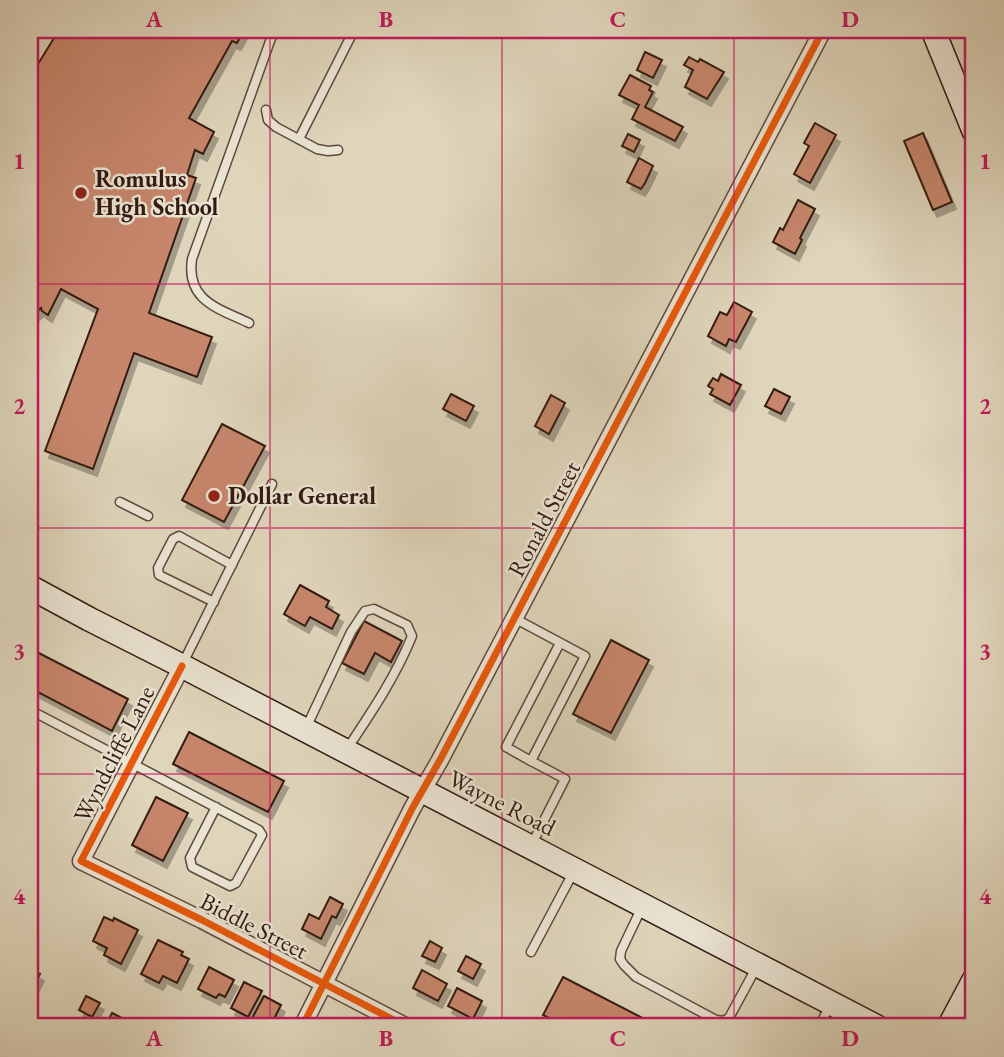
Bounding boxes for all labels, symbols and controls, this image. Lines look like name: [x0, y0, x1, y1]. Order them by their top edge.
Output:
text: A: [145, 4, 163, 34]
text: B: [379, 4, 393, 34]
text: C: [610, 4, 626, 34]
text: D: [841, 4, 859, 34]
text: 1: [13, 146, 25, 176]
text: 1: [979, 146, 991, 176]
place label: Romulus High School: [95, 163, 218, 223]
marker: Romulus High School: [73, 185, 89, 201]
text: 2: [13, 391, 25, 421]
text: 2: [979, 391, 991, 421]
street label: Ronald Street: [500, 455, 587, 582]
place label: Dollar General: [228, 480, 376, 511]
marker: Dollar General: [206, 488, 222, 504]
text: 3: [13, 636, 25, 666]
text: 3: [979, 636, 991, 666]
street label: Wyndcliffe Lane: [66, 680, 161, 827]
street label: Wayne Road: [443, 762, 562, 843]
text: 4: [13, 881, 26, 911]
text: 4: [979, 881, 992, 911]
street label: Biddle Street: [195, 885, 314, 966]
text: A: [145, 1023, 163, 1053]
text: B: [379, 1023, 393, 1053]
text: C: [610, 1023, 626, 1053]
text: D: [841, 1023, 859, 1053]

